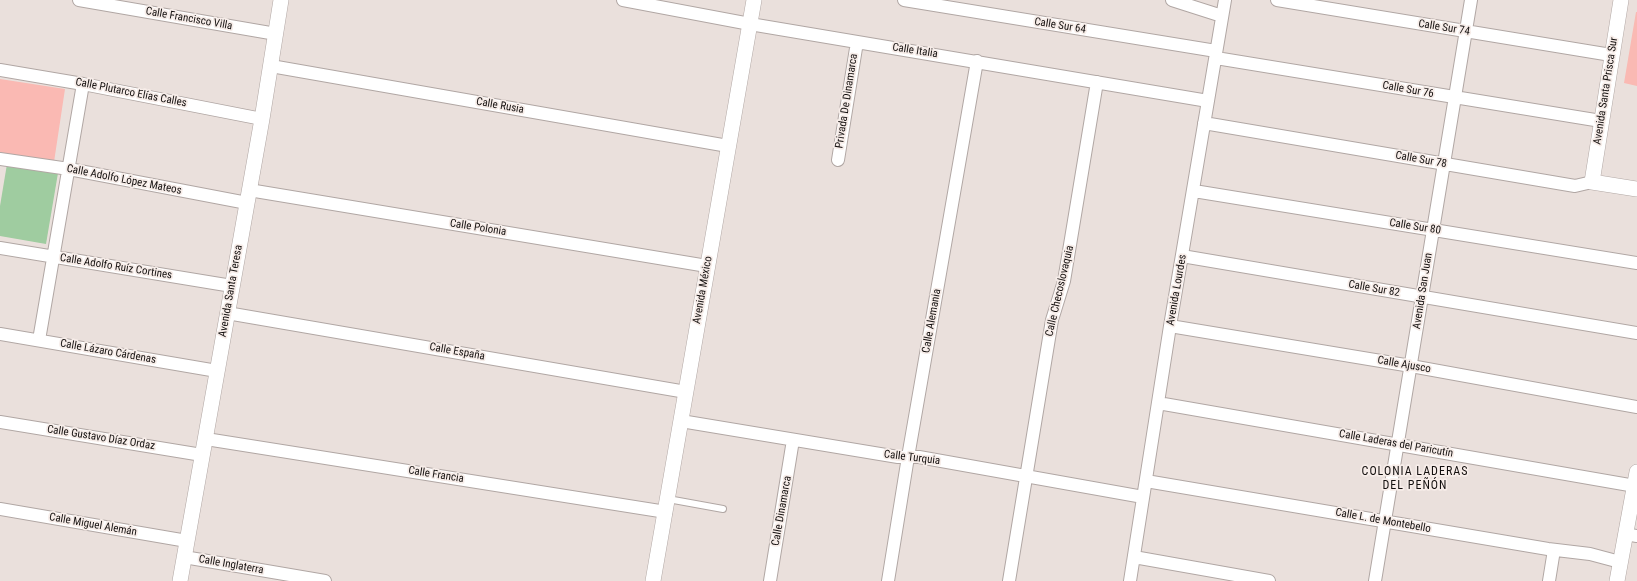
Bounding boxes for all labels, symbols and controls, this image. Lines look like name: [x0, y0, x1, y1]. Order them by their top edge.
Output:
street label: Calle Francisco Villa: [145, 5, 233, 33]
street label: Calle Sur 64: [1033, 15, 1087, 37]
street label: Calle Sur 74: [1417, 17, 1471, 39]
street label: Avenida Santa Prisca Sur: [1591, 36, 1621, 146]
street label: Calle Italia: [891, 41, 939, 61]
street label: Privada De Dinamarca: [833, 53, 861, 149]
street label: Calle Plutarco Elías Calles: [74, 76, 188, 110]
street label: Calle Sur 76: [1381, 79, 1435, 101]
street label: Calle Rusia: [475, 95, 525, 117]
street label: Calle Sur 78: [1394, 149, 1448, 171]
street label: Calle Adolfo López Mateos: [65, 162, 183, 198]
street label: Calle Sur 80: [1388, 216, 1442, 238]
street label: Calle Polonia: [449, 217, 507, 239]
street label: Avenida Santa Teresa: [216, 244, 246, 338]
street label: Calle Checoslovaquia: [1043, 244, 1077, 338]
street label: Calle Adolfo Ruíz Cortines: [59, 252, 173, 282]
street label: Avenida San Juan: [1410, 252, 1436, 330]
street label: Avenida Lourdes: [1164, 253, 1190, 327]
street label: Avenida México: [691, 255, 715, 325]
street label: Calle Sur 82: [1347, 278, 1401, 300]
street label: Calle Alemania: [920, 288, 944, 354]
street label: Calle Lázaro Cárdenas: [59, 337, 157, 367]
street label: Calle España: [428, 341, 486, 363]
street label: Calle Ajusco: [1376, 354, 1432, 376]
street label: Calle Gustavo Díaz Ordaz: [46, 423, 156, 453]
street label: Calle Laderas del Paricutín: [1338, 427, 1454, 461]
street label: Calle Turquia: [883, 448, 941, 468]
street label: Calle Francia: [407, 464, 465, 486]
district label: COLONIA LADERAS DEL PEÑÓN: [1362, 465, 1468, 493]
street label: Calle Dinamarca: [769, 475, 795, 547]
street label: Calle L. de Montebello: [1334, 506, 1432, 536]
street label: Calle Miguel Alemán: [48, 511, 138, 539]
street label: Calle Inglaterra: [198, 553, 264, 577]

